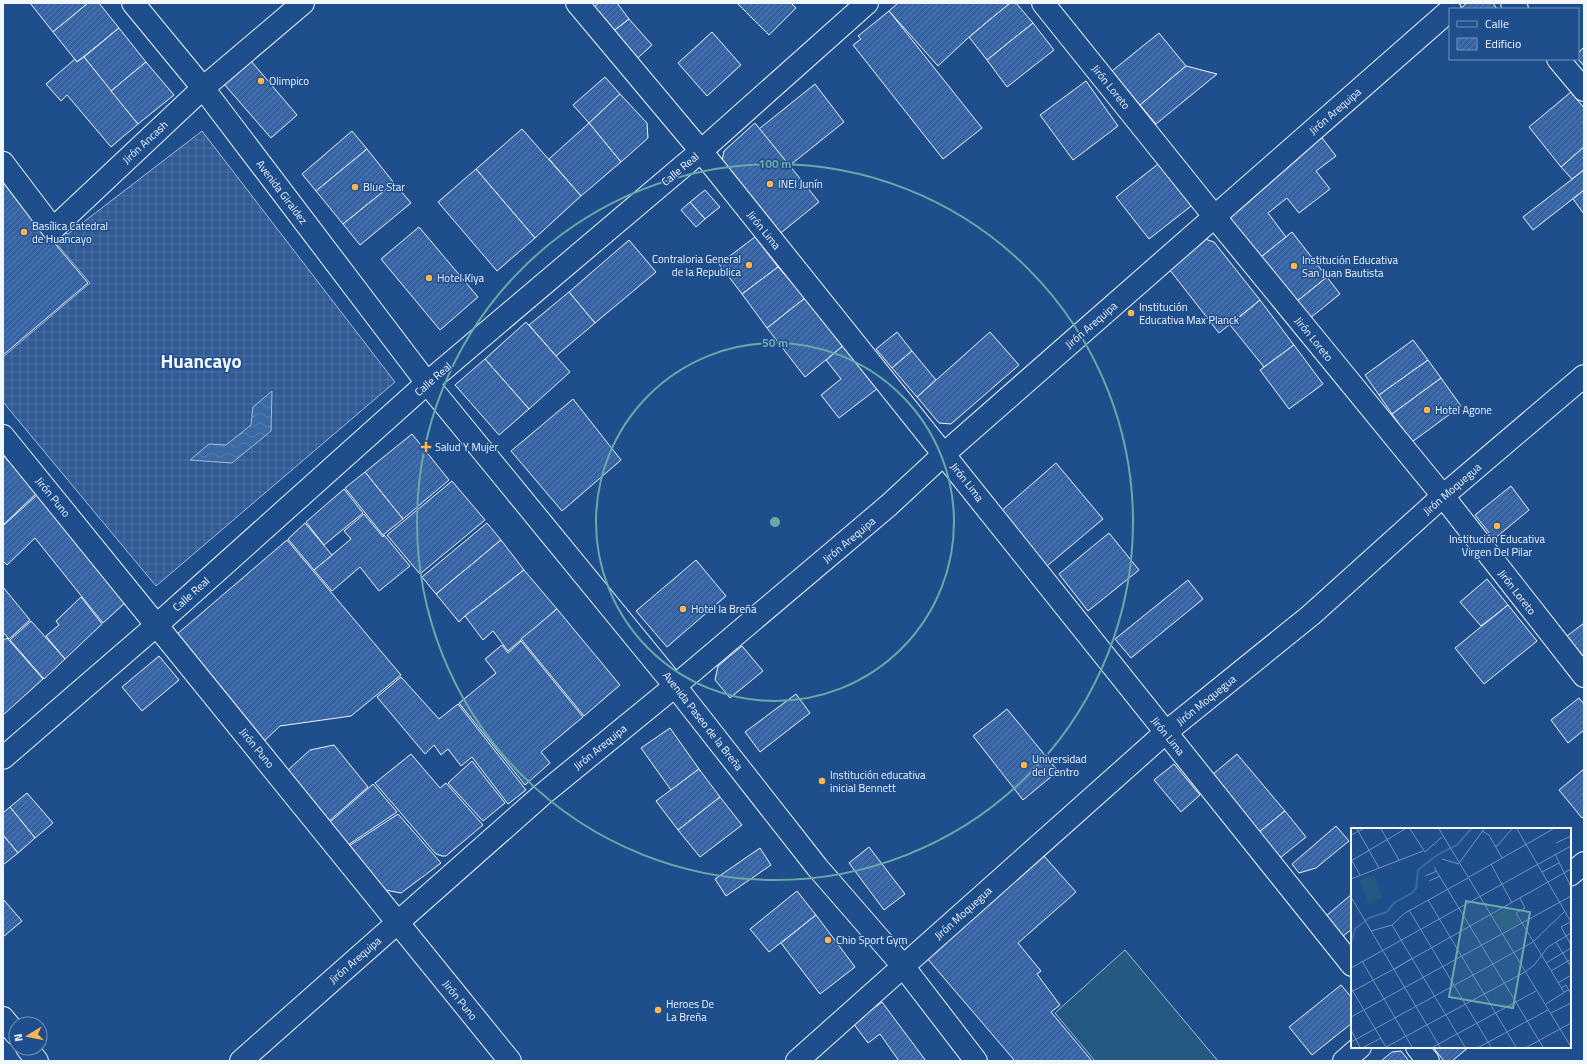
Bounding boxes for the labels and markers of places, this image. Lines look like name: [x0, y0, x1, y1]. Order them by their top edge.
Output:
place label: Olimpico: [269, 73, 309, 89]
marker: Olimpico: [256, 76, 266, 86]
place label: INEI Junín: [778, 176, 823, 192]
place label: Blue Star: [363, 179, 405, 195]
marker: INEI Junín: [765, 179, 775, 189]
marker: Blue Star: [350, 182, 360, 192]
place label: Basílica Catedral de Huancayo: [32, 218, 108, 247]
marker: Basílica Catedral de Huancayo: [19, 227, 29, 237]
place label: Contraloria General de la Republica: [652, 251, 741, 280]
place label: Institución Educativa San Juan Bautista: [1302, 252, 1398, 281]
marker: Contraloria General de la Republica: [744, 260, 754, 270]
marker: Institución Educativa San Juan Bautista: [1289, 261, 1299, 271]
place label: Hotel Kiya: [437, 270, 484, 286]
marker: Hotel Kiya: [424, 273, 434, 283]
place label: Institución Educativa Max Planck: [1139, 299, 1240, 328]
marker: Institución Educativa Max Planck: [1126, 308, 1136, 318]
place label: Hotel Agone: [1435, 402, 1492, 418]
marker: Hotel Agone: [1422, 405, 1432, 415]
place label: Salud Y Mujer: [435, 439, 498, 455]
marker: Salud Y Mujer: [420, 441, 432, 453]
centre of rings: [768, 515, 782, 529]
marker: Institución Educativa Virgen Del Pilar: [1492, 521, 1502, 531]
place label: Institución Educativa Virgen Del Pilar: [1449, 531, 1545, 560]
place label: Hotel la Breña: [691, 601, 757, 617]
marker: Hotel la Breña: [678, 604, 688, 614]
place label: Universidad del Centro: [1032, 751, 1087, 780]
marker: Universidad del Centro: [1019, 760, 1029, 770]
place label: Institución educativa inicial Bennett: [830, 767, 926, 796]
marker: Institución educativa inicial Bennett: [817, 776, 827, 786]
place label: Chio Sport Gym: [836, 932, 907, 948]
marker: Chio Sport Gym: [823, 935, 833, 945]
place label: Heroes De La Breña: [666, 996, 715, 1025]
marker: Heroes De La Breña: [653, 1005, 663, 1015]

